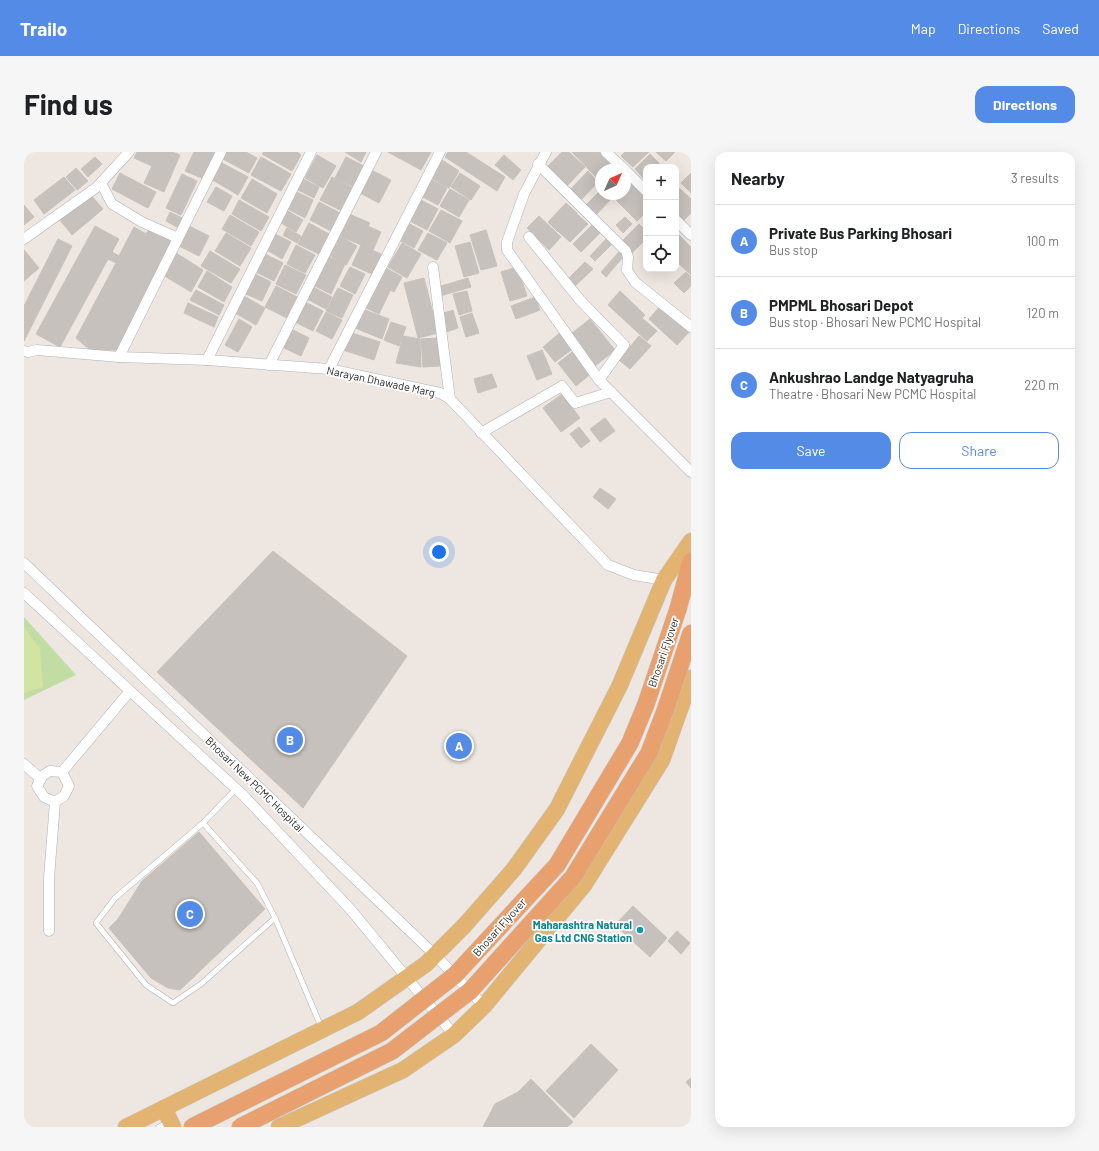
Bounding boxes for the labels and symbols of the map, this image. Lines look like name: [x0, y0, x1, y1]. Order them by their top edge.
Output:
north arrow: [595, 164, 631, 200]
street label: Narayan Dhawade Marg: [326, 363, 436, 399]
your location: [429, 542, 449, 562]
street label: Bhosari Flyover: [645, 615, 681, 689]
pin: B: [277, 725, 303, 755]
pin: A: [446, 731, 472, 761]
street label: Bhosari New PCMC Hospital: [203, 734, 307, 834]
street label: Bhosari Flyover: [470, 896, 528, 958]
pin: C: [177, 899, 203, 929]
place label: Maharashtra Natural Gas Ltd CNG Station: [533, 918, 632, 944]
marker: Maharashtra Natural Gas Ltd CNG Station: [635, 925, 645, 935]

